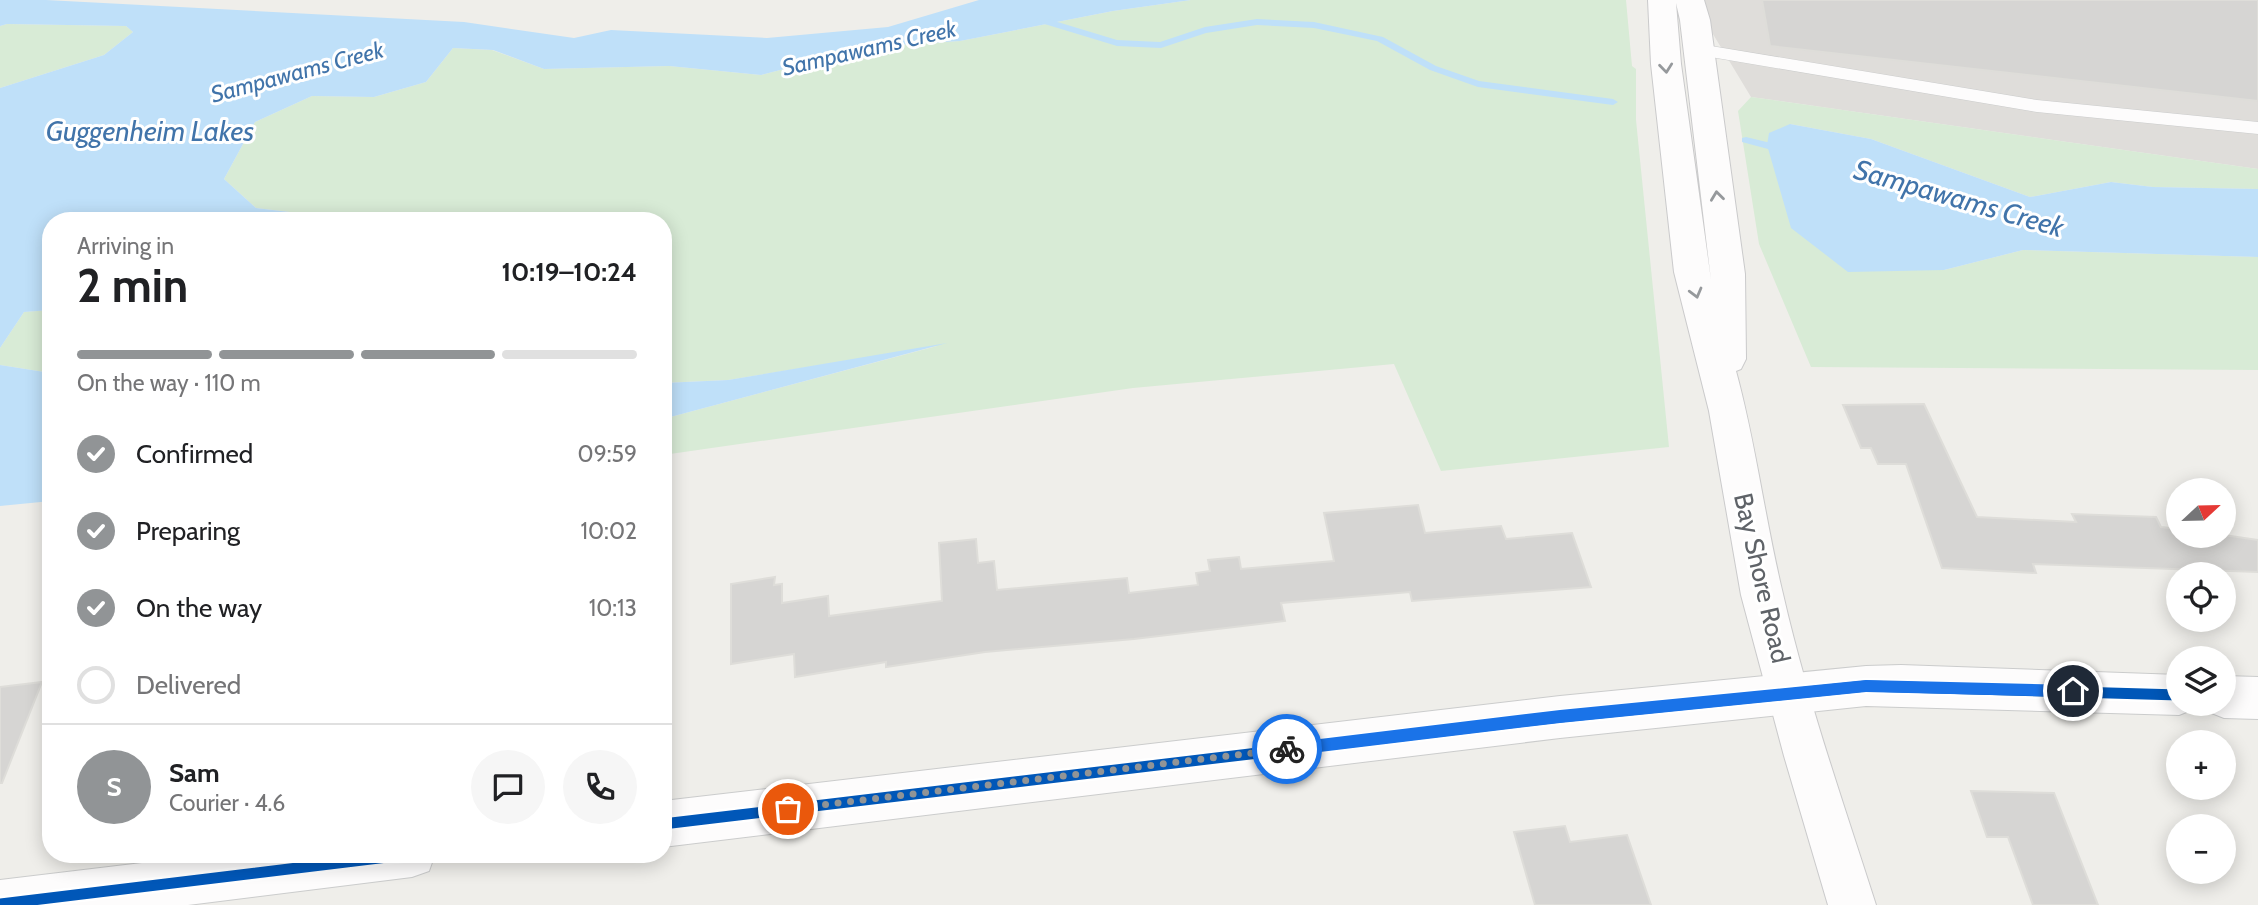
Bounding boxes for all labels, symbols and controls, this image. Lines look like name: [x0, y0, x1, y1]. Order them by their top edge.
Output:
water label: Sampawams Creek: [779, 14, 960, 82]
water label: Sampawams Creek: [207, 35, 388, 109]
one-way arrow: [1659, 62, 1674, 74]
water label: Guggenheim Lakes: [46, 114, 254, 148]
water label: Sampawams Creek: [1850, 152, 2069, 244]
one-way arrow: [1710, 190, 1725, 202]
text: Arriving in: [77, 232, 174, 260]
text: 10:19–10:24: [501, 256, 637, 288]
text: 2 min: [77, 258, 188, 314]
one-way arrow: [1688, 287, 1702, 299]
text: On the way · 110 m: [77, 369, 261, 397]
icon: check: [77, 435, 115, 473]
text: Confirmed: [136, 438, 253, 470]
text: 09:59: [578, 440, 637, 468]
north arrow: [2166, 478, 2236, 548]
map controls: [2166, 478, 2236, 884]
street label: Bay Shore Road: [1727, 490, 1797, 666]
icon: check: [77, 512, 115, 550]
text: Preparing: [136, 515, 240, 547]
text: 10:02: [581, 517, 637, 545]
button: locate: [2166, 562, 2236, 632]
icon: check: [77, 589, 115, 627]
text: On the way: [136, 592, 262, 624]
text: 10:13: [589, 594, 637, 622]
button: layers: [2166, 646, 2236, 716]
pin: [2043, 661, 2103, 721]
text: Delivered: [136, 669, 241, 701]
icon: home: [2054, 672, 2092, 710]
courier: [1252, 714, 1322, 784]
icon: bike: [1268, 730, 1306, 768]
button: +: [2166, 730, 2236, 800]
button: chat: [471, 750, 545, 824]
button: phone: [563, 750, 637, 824]
text: Sam: [169, 757, 220, 789]
text: S: [106, 771, 122, 803]
pin: [758, 779, 818, 839]
text: Courier · 4.6: [169, 789, 285, 817]
icon: bag: [769, 790, 807, 828]
button: −: [2166, 814, 2236, 884]

